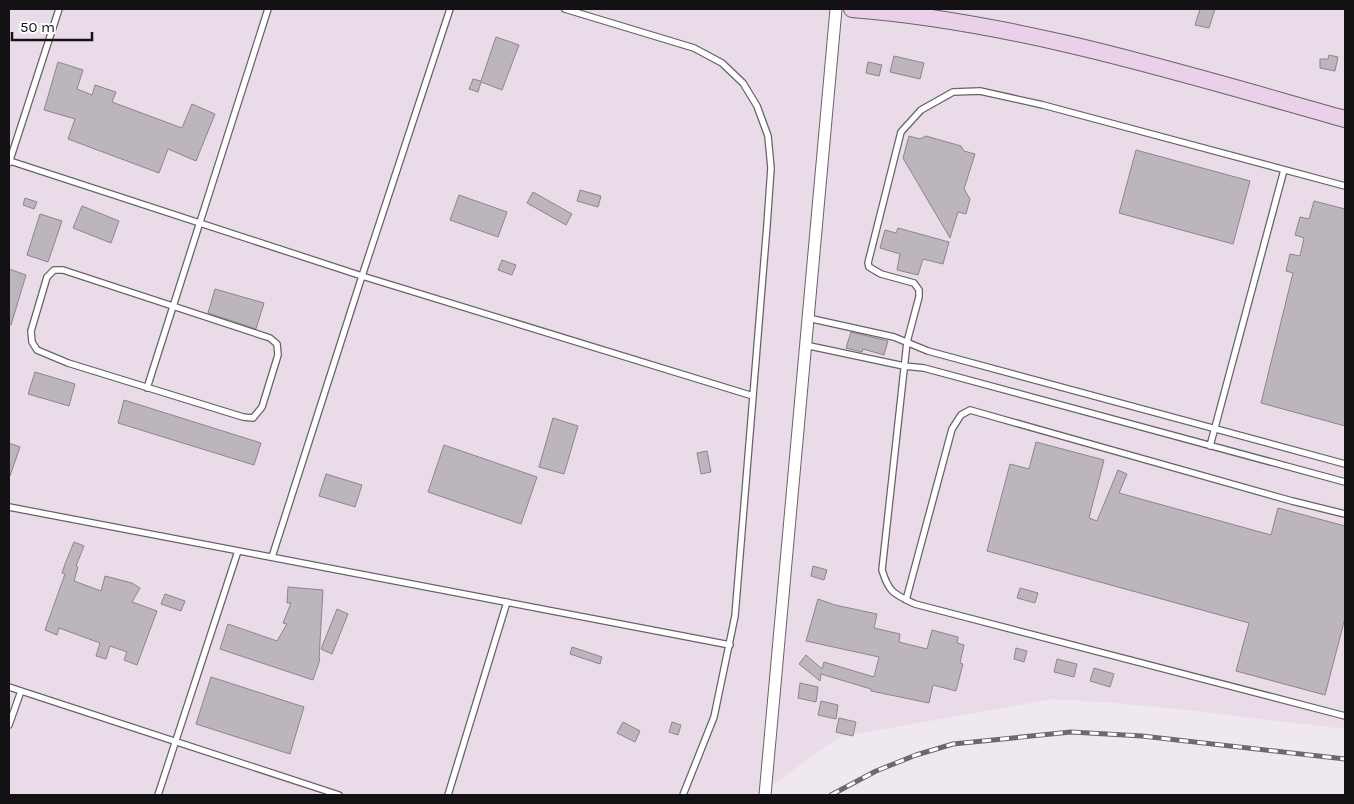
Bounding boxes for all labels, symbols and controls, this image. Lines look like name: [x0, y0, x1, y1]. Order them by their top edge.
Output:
scale bar: [12, 10, 92, 42]
text: 50 m: [20, 18, 55, 36]

